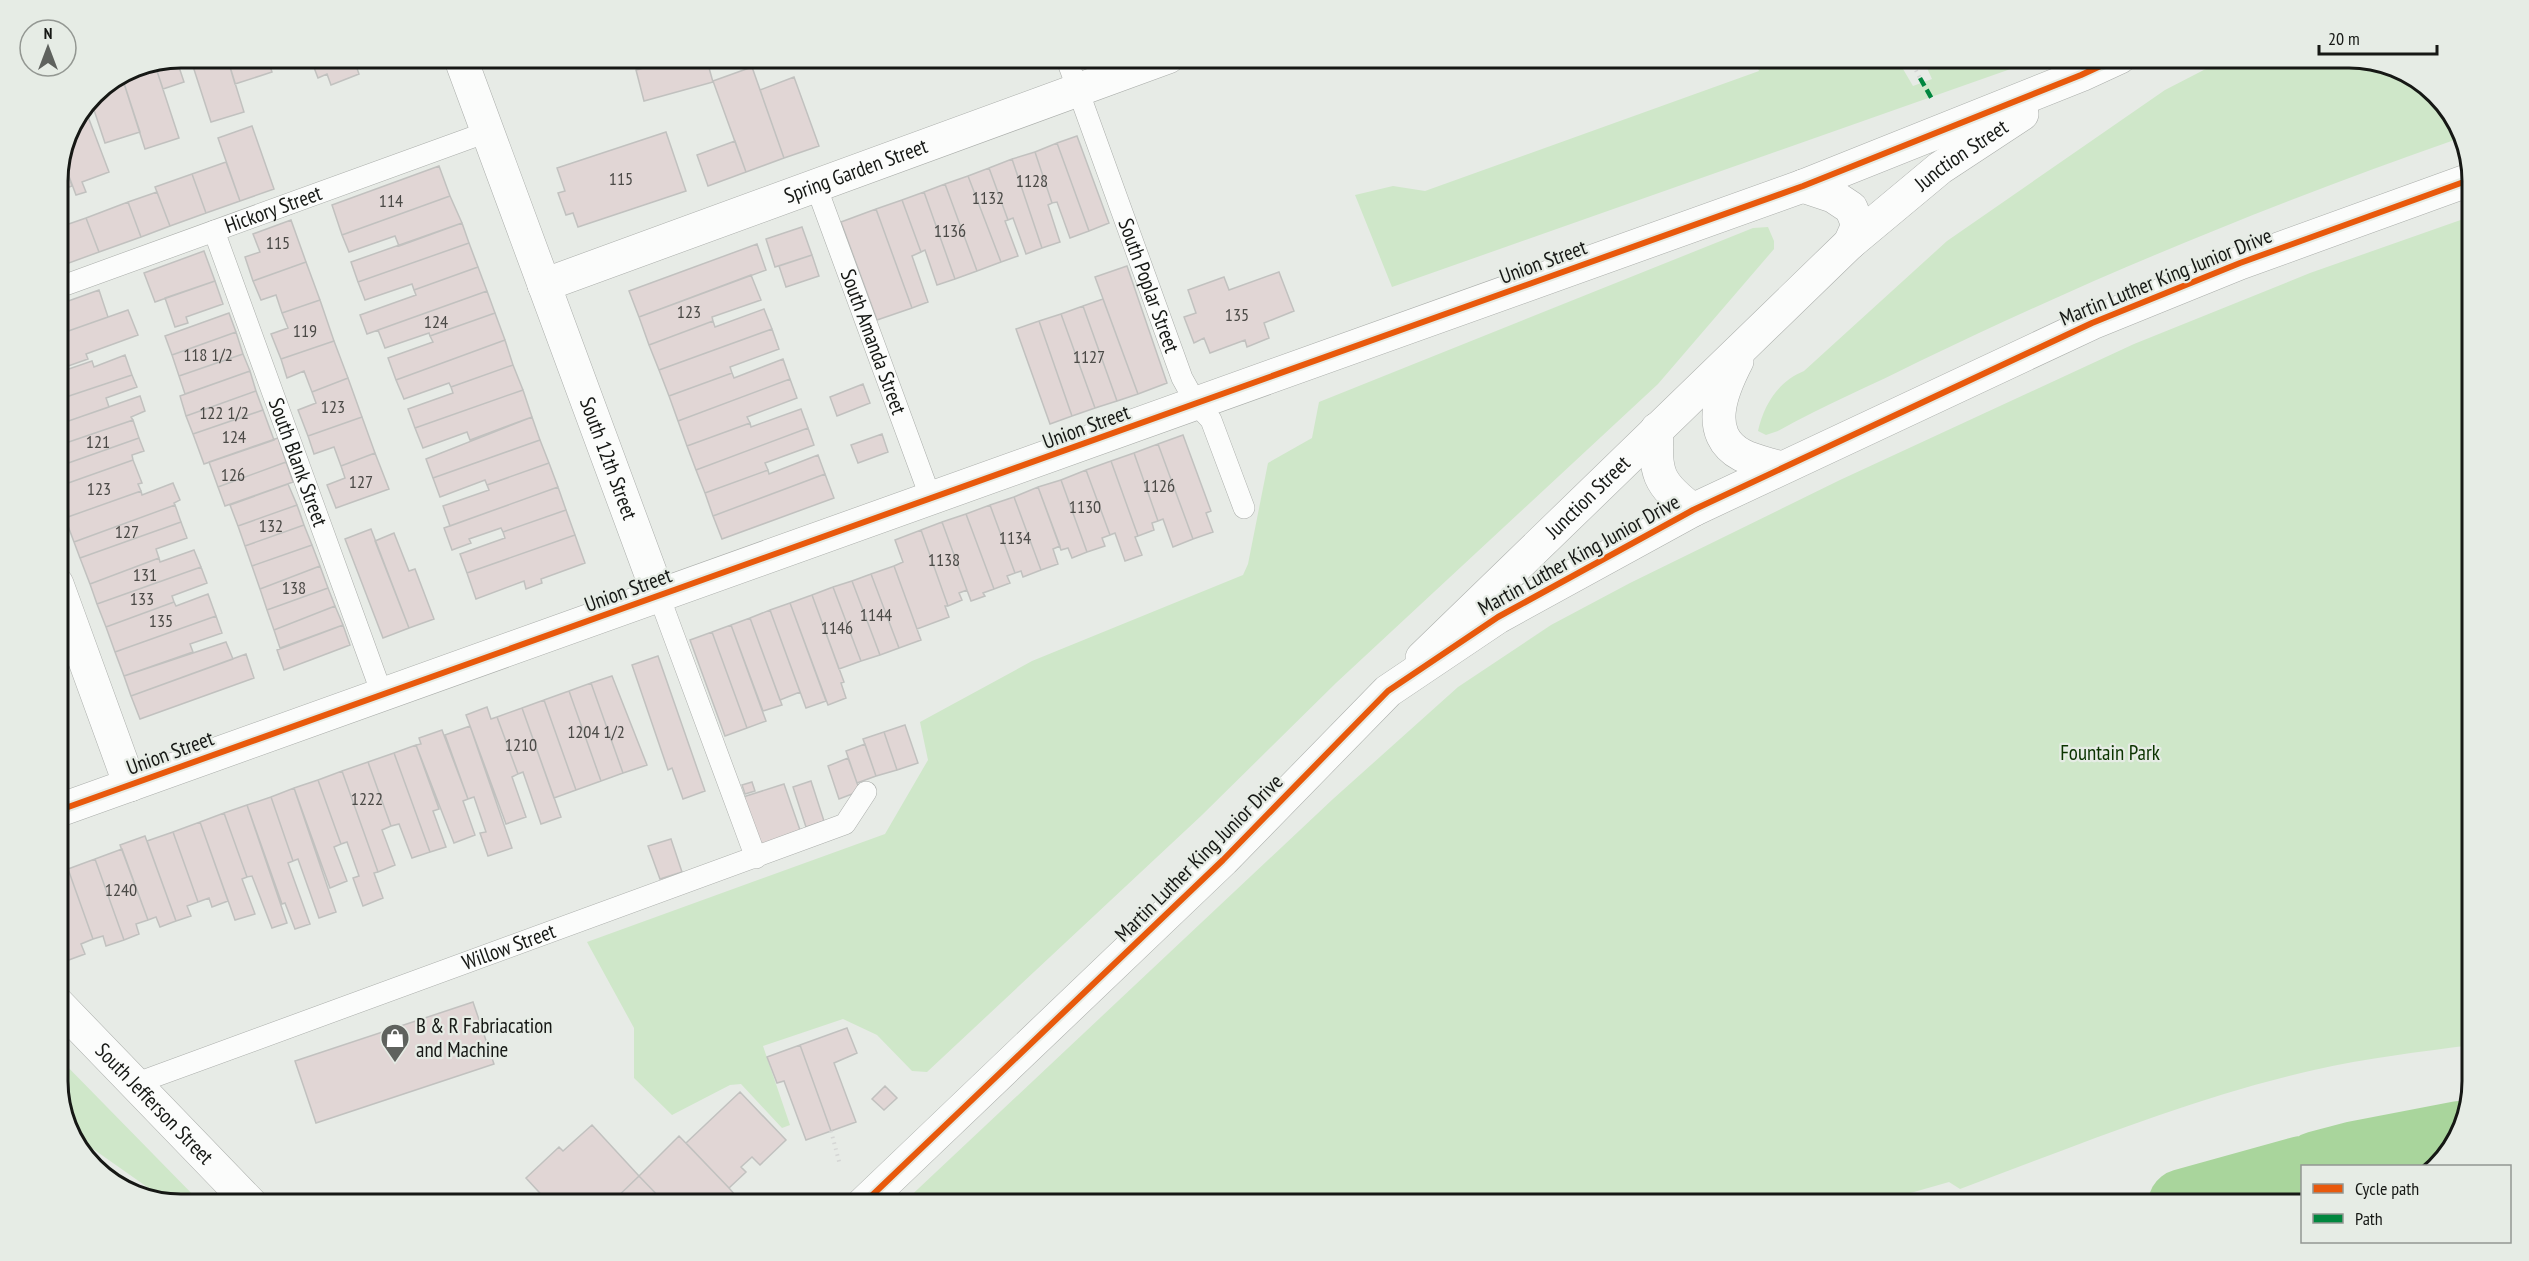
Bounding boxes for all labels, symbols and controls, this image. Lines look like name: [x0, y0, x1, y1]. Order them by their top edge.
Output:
north arrow: [18, 18, 78, 78]
scale bar: [2319, 18, 2438, 56]
text: N: [44, 23, 52, 43]
text: 20 m: [2328, 27, 2360, 50]
street label: Junction Street: [1908, 113, 2013, 197]
street label: Spring Garden Street: [780, 132, 931, 209]
house number: 115: [609, 167, 633, 190]
house number: 1128: [1016, 169, 1048, 192]
street label: Hickory Street: [221, 179, 326, 239]
house number: 1132: [972, 186, 1004, 209]
house number: 114: [379, 189, 403, 212]
street label: South Poplar Street: [1112, 215, 1186, 356]
house number: 1136: [934, 219, 966, 242]
street label: Martin Luther King Junior Drive: [2056, 222, 2276, 331]
house number: 115: [266, 231, 290, 254]
street label: Union Street: [1495, 233, 1590, 290]
street label: South Amanda Street: [835, 265, 913, 418]
house number: 123: [677, 300, 701, 323]
house number: 135: [1225, 303, 1249, 326]
house number: 124: [424, 310, 448, 333]
house number: 119: [293, 319, 317, 342]
house number: 118 1/2: [183, 343, 233, 366]
house number: 1127: [1073, 345, 1105, 368]
street label: South 12th Street: [574, 393, 644, 524]
street label: South Blank Street: [263, 394, 334, 530]
house number: 123: [321, 395, 345, 418]
street label: Union Street: [1038, 398, 1133, 455]
house number: 122 1/2: [199, 401, 249, 424]
house number: 124: [222, 425, 246, 448]
house number: 121: [86, 430, 110, 453]
street label: Junction Street: [1539, 450, 1636, 545]
house number: 126: [221, 463, 245, 486]
house number: 127: [349, 470, 373, 493]
house number: 1126: [1143, 474, 1175, 497]
house number: 123: [87, 477, 111, 500]
street label: Martin Luther King Junior Drive: [1473, 488, 1684, 621]
house number: 1130: [1069, 495, 1101, 518]
house number: 132: [259, 514, 283, 537]
house number: 127: [115, 520, 139, 543]
house number: 1134: [999, 526, 1031, 549]
house number: 1138: [928, 548, 960, 571]
street label: Union Street: [580, 561, 675, 618]
house number: 131: [133, 563, 157, 586]
house number: 138: [282, 576, 306, 599]
house number: 133: [130, 587, 154, 610]
house number: 1144: [860, 603, 892, 626]
house number: 135: [149, 609, 173, 632]
house number: 1146: [821, 616, 853, 639]
house number: 1204 1/2: [567, 720, 625, 743]
street label: Union Street: [122, 724, 217, 781]
house number: 1210: [505, 733, 537, 756]
park label: Fountain Park: [2060, 739, 2160, 766]
street label: Martin Luther King Junior Drive: [1109, 768, 1288, 947]
house number: 1222: [351, 787, 383, 810]
house number: 1240: [105, 878, 137, 901]
street label: Willow Street: [458, 917, 559, 976]
place label: B & R Fabriacation and Machine: [416, 1012, 553, 1063]
shop icon: B & R Fabriacation and Machine: [379, 1022, 411, 1064]
street label: South Jefferson Street: [90, 1037, 220, 1170]
legend: [2301, 1165, 2511, 1243]
text: Cycle path: [2355, 1177, 2419, 1200]
text: Path: [2355, 1207, 2383, 1230]

